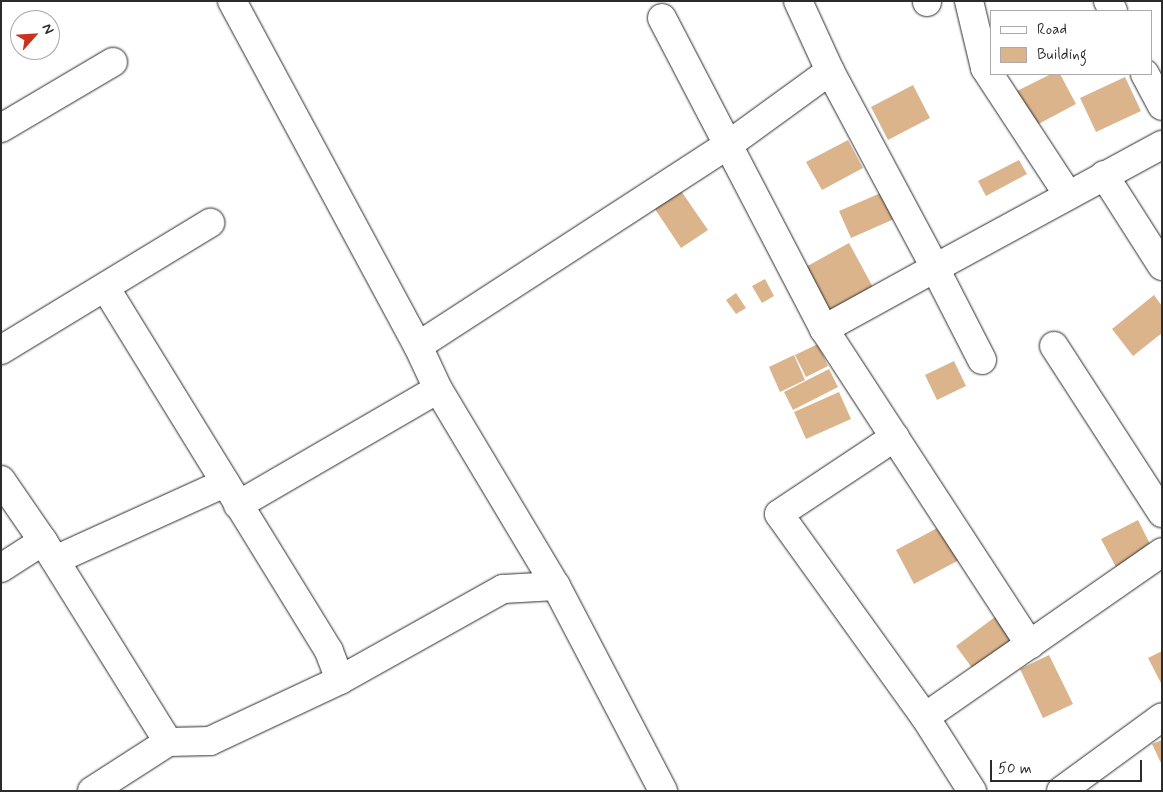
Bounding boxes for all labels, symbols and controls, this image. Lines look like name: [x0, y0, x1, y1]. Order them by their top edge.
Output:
north arrow: [10, 10, 60, 60]
legend: [990, 10, 1153, 75]
text: Road: [1037, 20, 1067, 40]
text: N: [37, 21, 58, 37]
text: Building: [1037, 45, 1087, 65]
scale bar: [993, 750, 1146, 782]
text: 50 m: [998, 759, 1032, 779]

